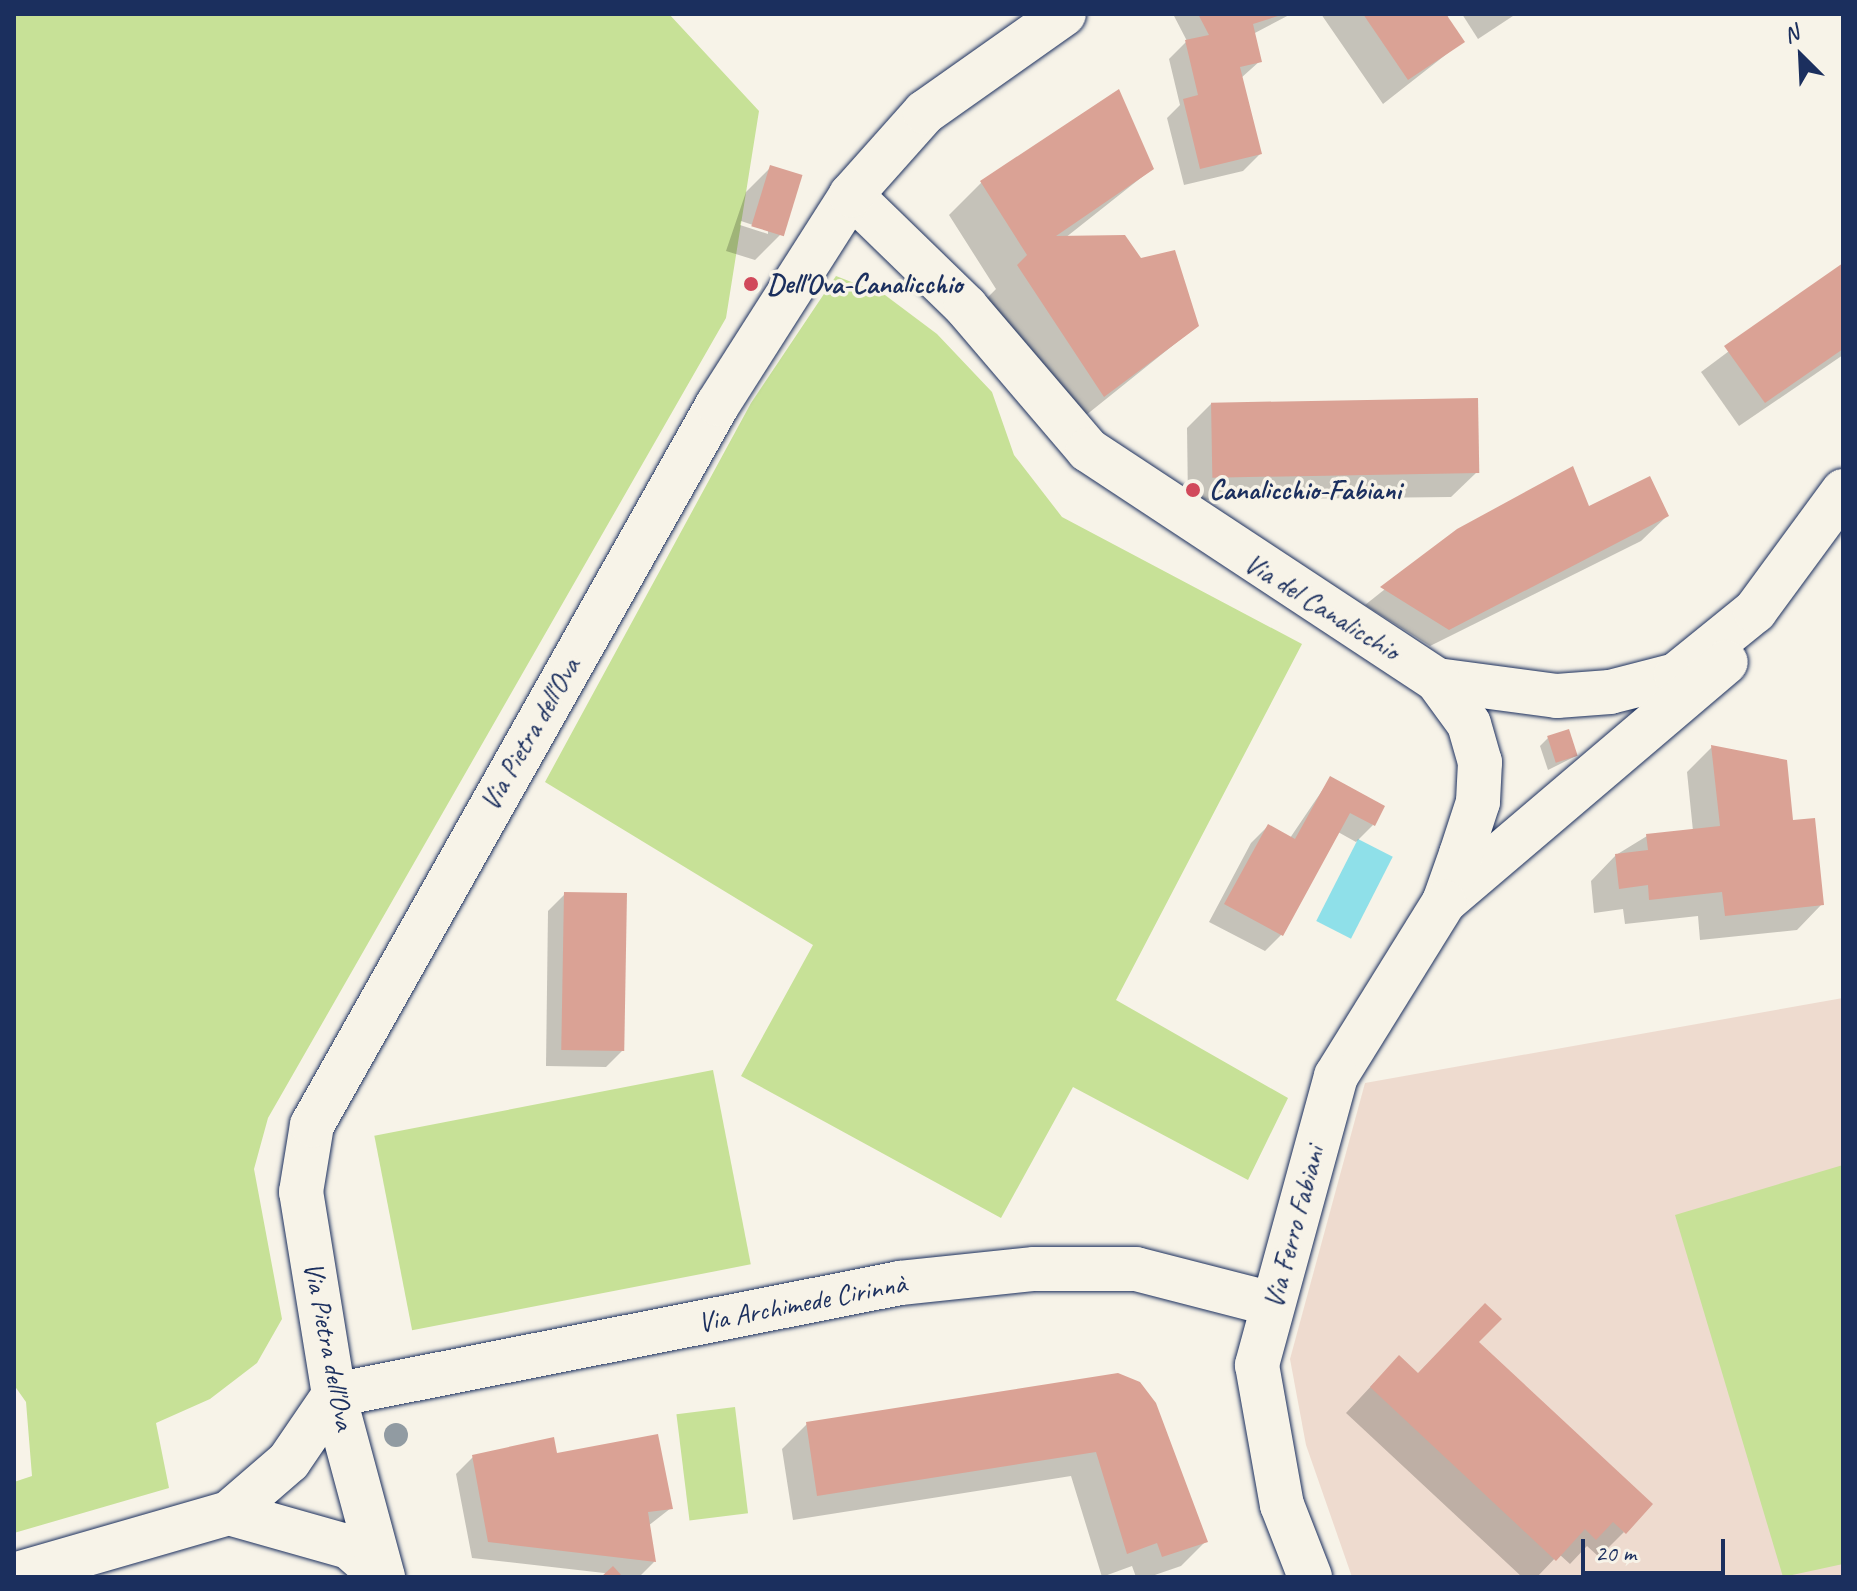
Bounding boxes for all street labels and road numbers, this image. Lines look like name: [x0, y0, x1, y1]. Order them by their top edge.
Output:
street label: Via del Canalicchio: [1238, 546, 1406, 668]
street label: Via Pietra dell'Ova: [473, 652, 587, 816]
street label: Via Ferro Fabiani: [1256, 1142, 1332, 1312]
street label: Via Pietra dell'Ova: [296, 1259, 362, 1433]
street label: Via Archimede Cirinnà: [695, 1266, 909, 1340]

